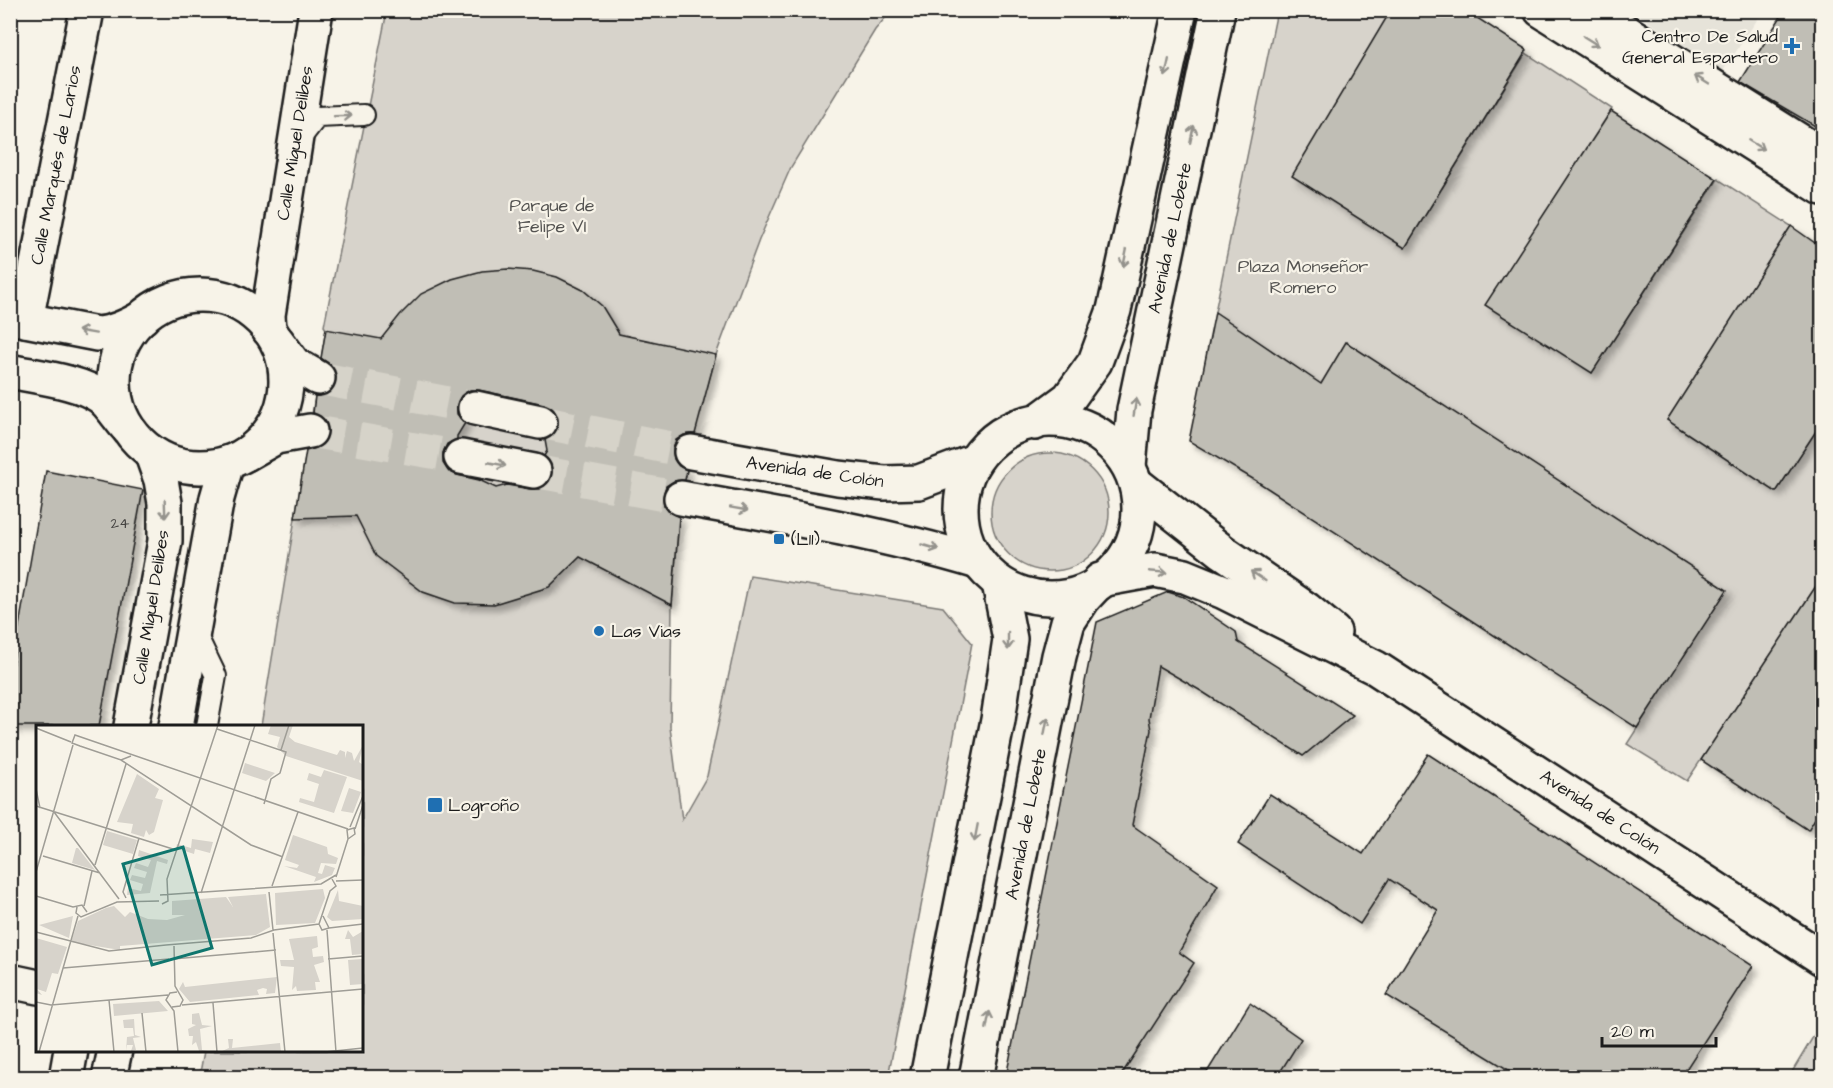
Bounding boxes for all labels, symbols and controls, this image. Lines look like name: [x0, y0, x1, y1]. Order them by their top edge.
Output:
place label: Centro De Salud General Espartero: [1622, 24, 1778, 70]
one-way arrow: [1582, 36, 1599, 48]
marker: Centro De Salud General Espartero: [1783, 37, 1801, 55]
one-way arrow: [1161, 57, 1172, 77]
street label: Calle Marqués de Larios: [24, 63, 88, 267]
street label: Calle Miguel Delibes: [270, 64, 321, 222]
one-way arrow: [1693, 73, 1710, 86]
one-way arrow: [333, 110, 353, 122]
one-way arrow: [1187, 125, 1198, 145]
one-way arrow: [1747, 140, 1764, 152]
street label: Avenida de Lobete: [1142, 160, 1198, 316]
park label: Parque de Felipe VI: [510, 193, 595, 239]
one-way arrow: [1119, 248, 1131, 267]
park label: Plaza Monseñor Romero: [1238, 254, 1368, 300]
one-way arrow: [78, 326, 98, 337]
one-way arrow: [1130, 398, 1141, 418]
street label: Avenida de Colón: [744, 450, 886, 494]
one-way arrow: [487, 459, 507, 470]
one-way arrow: [159, 498, 170, 518]
one-way arrow: [729, 504, 748, 515]
house number: 24: [111, 513, 129, 534]
place label: (L11): [791, 527, 820, 552]
street label: Calle Miguel Delibes: [126, 528, 177, 686]
marker: (L11): [772, 532, 786, 546]
one-way arrow: [920, 542, 939, 553]
one-way arrow: [1147, 567, 1167, 578]
one-way arrow: [1250, 570, 1266, 582]
place label: Las Vias: [611, 619, 681, 644]
marker: Las Vias: [592, 624, 606, 638]
one-way arrow: [1003, 630, 1014, 650]
one-way arrow: [1041, 716, 1052, 736]
inset map: [36, 725, 363, 1052]
street label: Avenida de Lobete: [999, 746, 1053, 902]
street label: Avenida de Colón: [1535, 764, 1665, 860]
place label: Logroño: [448, 793, 519, 819]
marker: Logroño: [426, 796, 444, 814]
one-way arrow: [969, 823, 981, 842]
scale bar: [1602, 1010, 1716, 1048]
one-way arrow: [983, 1011, 994, 1030]
text: 20 m: [1611, 1019, 1654, 1044]

